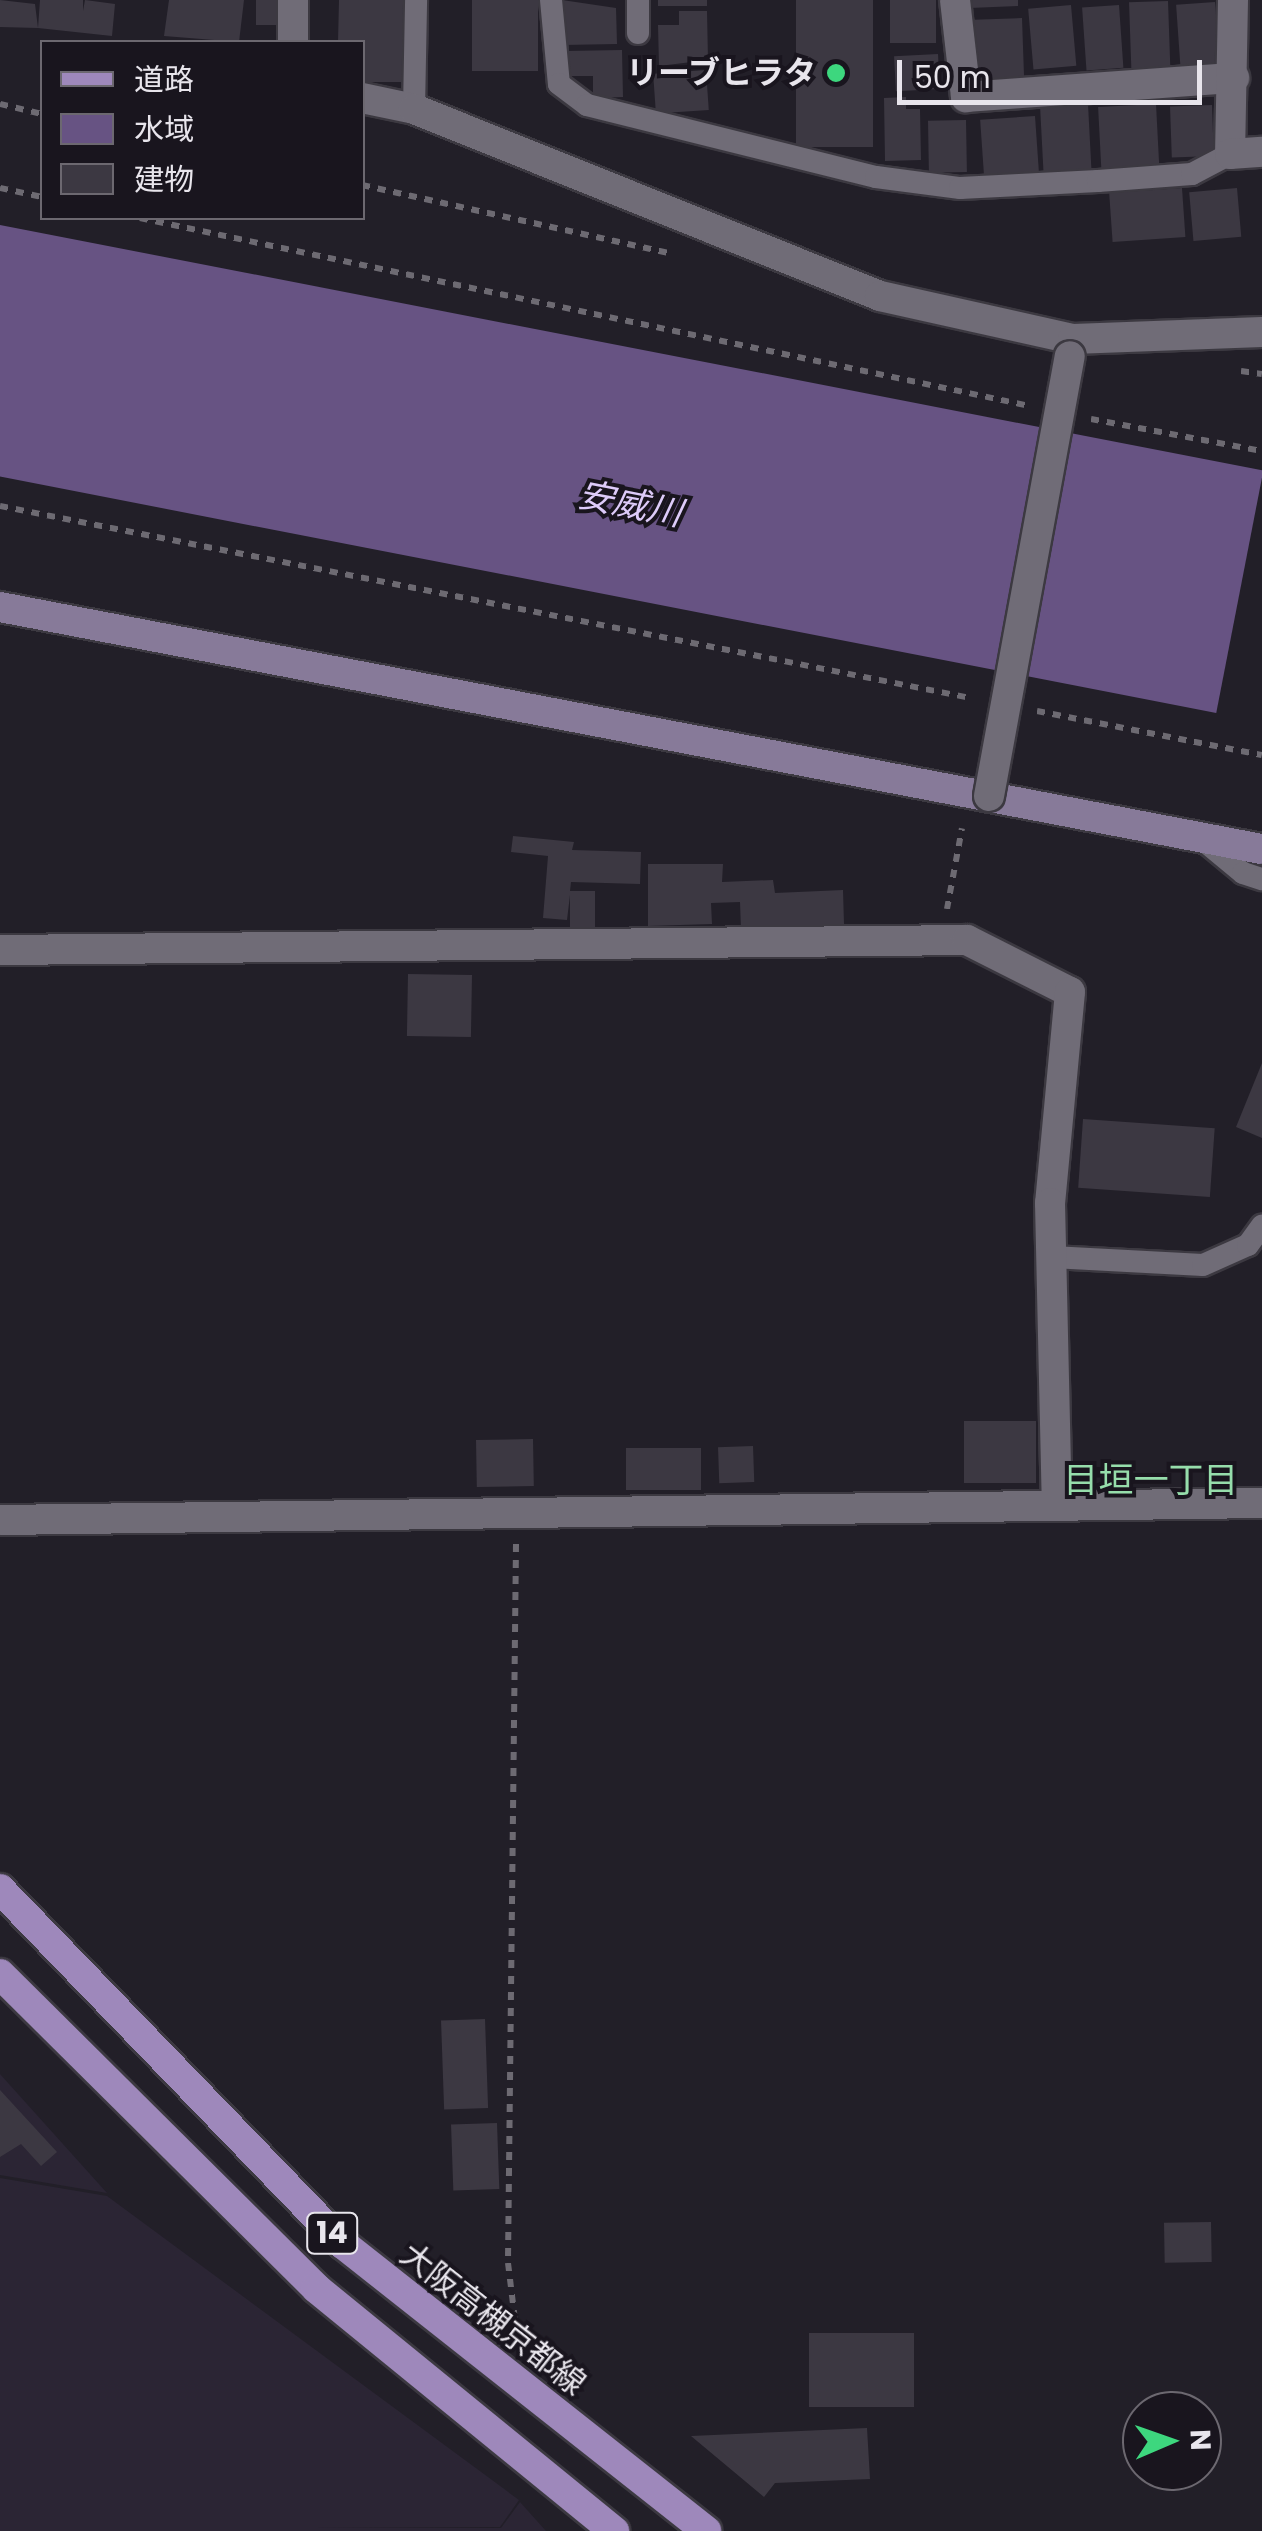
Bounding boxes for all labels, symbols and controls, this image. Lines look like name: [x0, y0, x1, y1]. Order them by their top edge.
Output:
legend: [40, 40, 365, 220]
scale bar: [902, 40, 1207, 102]
place label: リーブヒラタ: [624, 54, 816, 92]
text: 50 m: [914, 56, 991, 99]
text: 道路: [134, 58, 194, 101]
marker: リーブヒラタ: [825, 62, 847, 84]
text: 水域: [134, 108, 194, 151]
text: 建物: [134, 158, 194, 201]
water label: 安威川: [574, 473, 686, 535]
district label: 目垣一丁目: [1064, 1459, 1238, 1501]
road number: 14: [304, 2208, 360, 2258]
street label: 大阪高槻京都線: [393, 2235, 593, 2403]
north arrow: [1122, 2391, 1222, 2491]
text: N: [1181, 2429, 1220, 2451]

